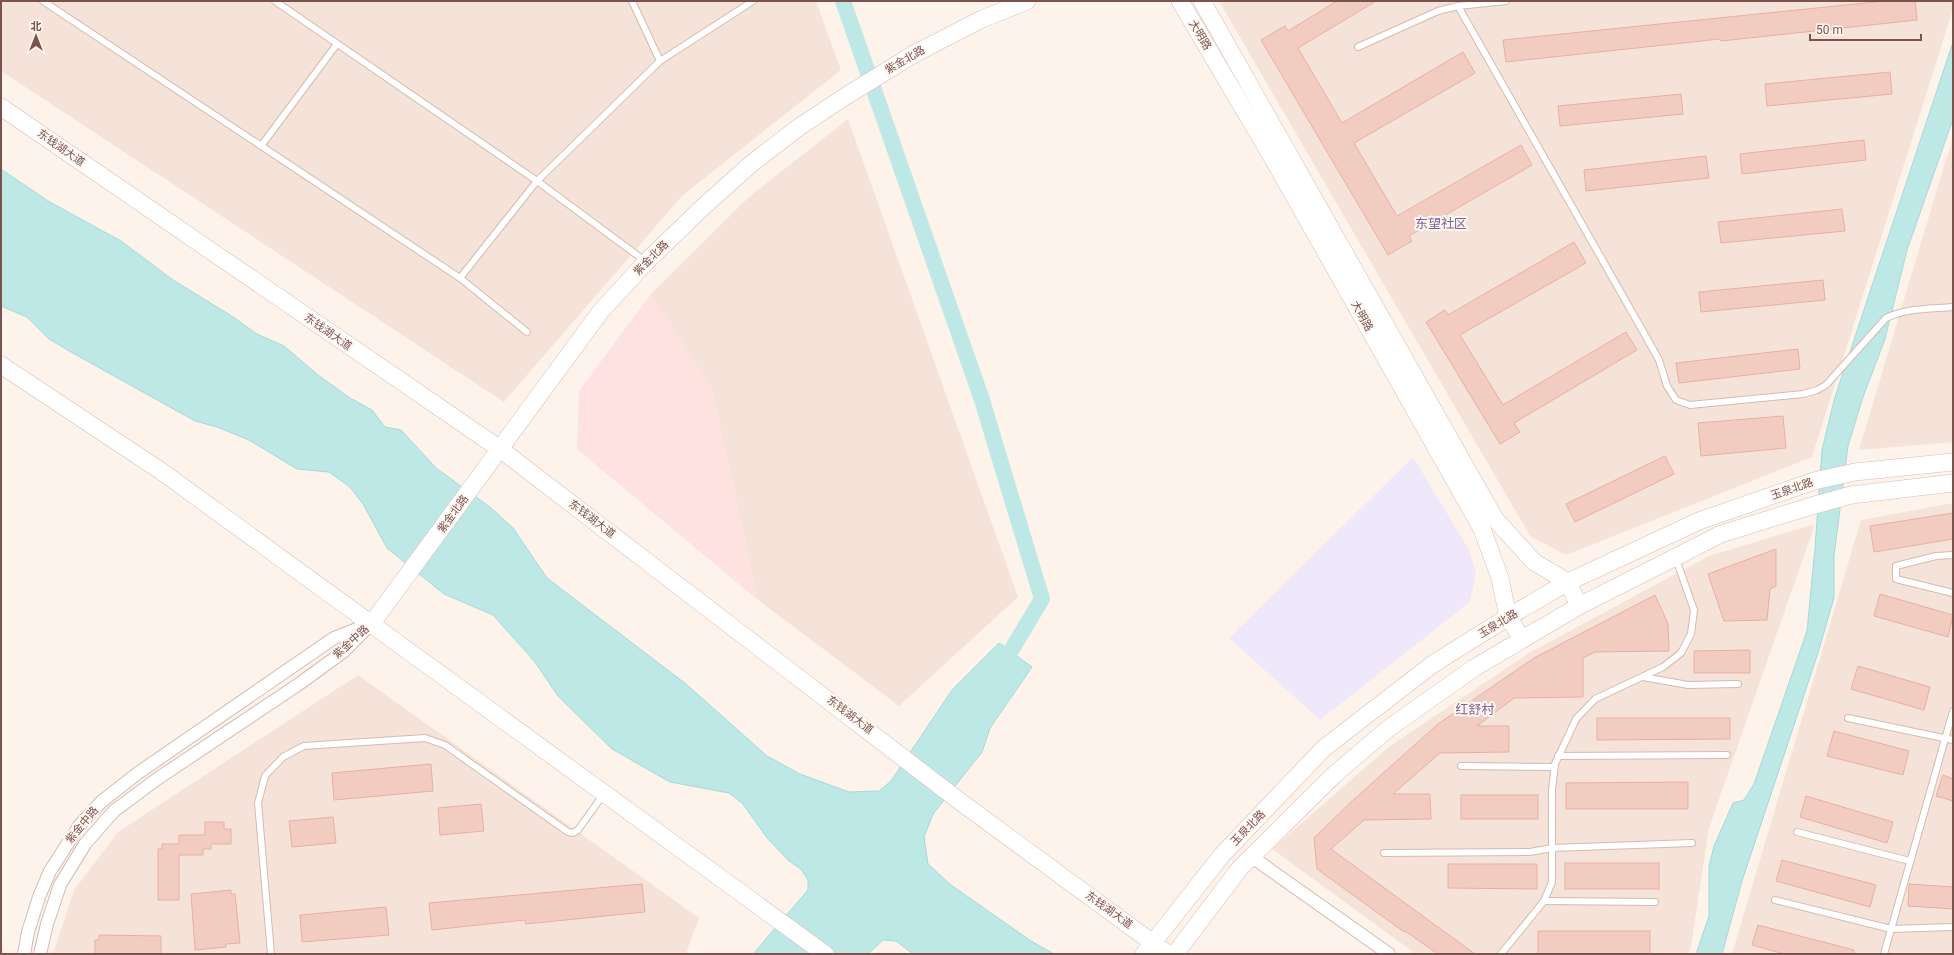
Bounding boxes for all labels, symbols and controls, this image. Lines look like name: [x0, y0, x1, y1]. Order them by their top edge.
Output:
north arrow: [16, 16, 56, 56]
scale bar: [1810, 16, 1921, 42]
street label: 大明路: [1186, 18, 1214, 52]
text: 北: [31, 20, 42, 33]
text: 50 m: [1816, 23, 1843, 37]
street label: 紫金北路: [883, 43, 927, 77]
street label: 东钱湖大道: [35, 127, 87, 169]
district label: 东望社区: [1415, 216, 1467, 231]
street label: 紫金北路: [631, 238, 671, 278]
street label: 大明路: [1348, 298, 1376, 334]
street label: 东钱湖大道: [302, 311, 354, 353]
street label: 玉泉北路: [1769, 476, 1815, 502]
street label: 紫金北路: [435, 492, 471, 536]
street label: 东钱湖大道: [566, 497, 618, 541]
street label: 玉泉北路: [1476, 607, 1520, 641]
street label: 紫金中路: [330, 622, 372, 662]
street label: 东钱湖大道: [824, 693, 876, 737]
district label: 红舒村: [1455, 702, 1495, 717]
street label: 紫金中路: [63, 804, 101, 846]
street label: 玉泉北路: [1228, 808, 1268, 848]
street label: 东钱湖大道: [1083, 889, 1135, 931]

